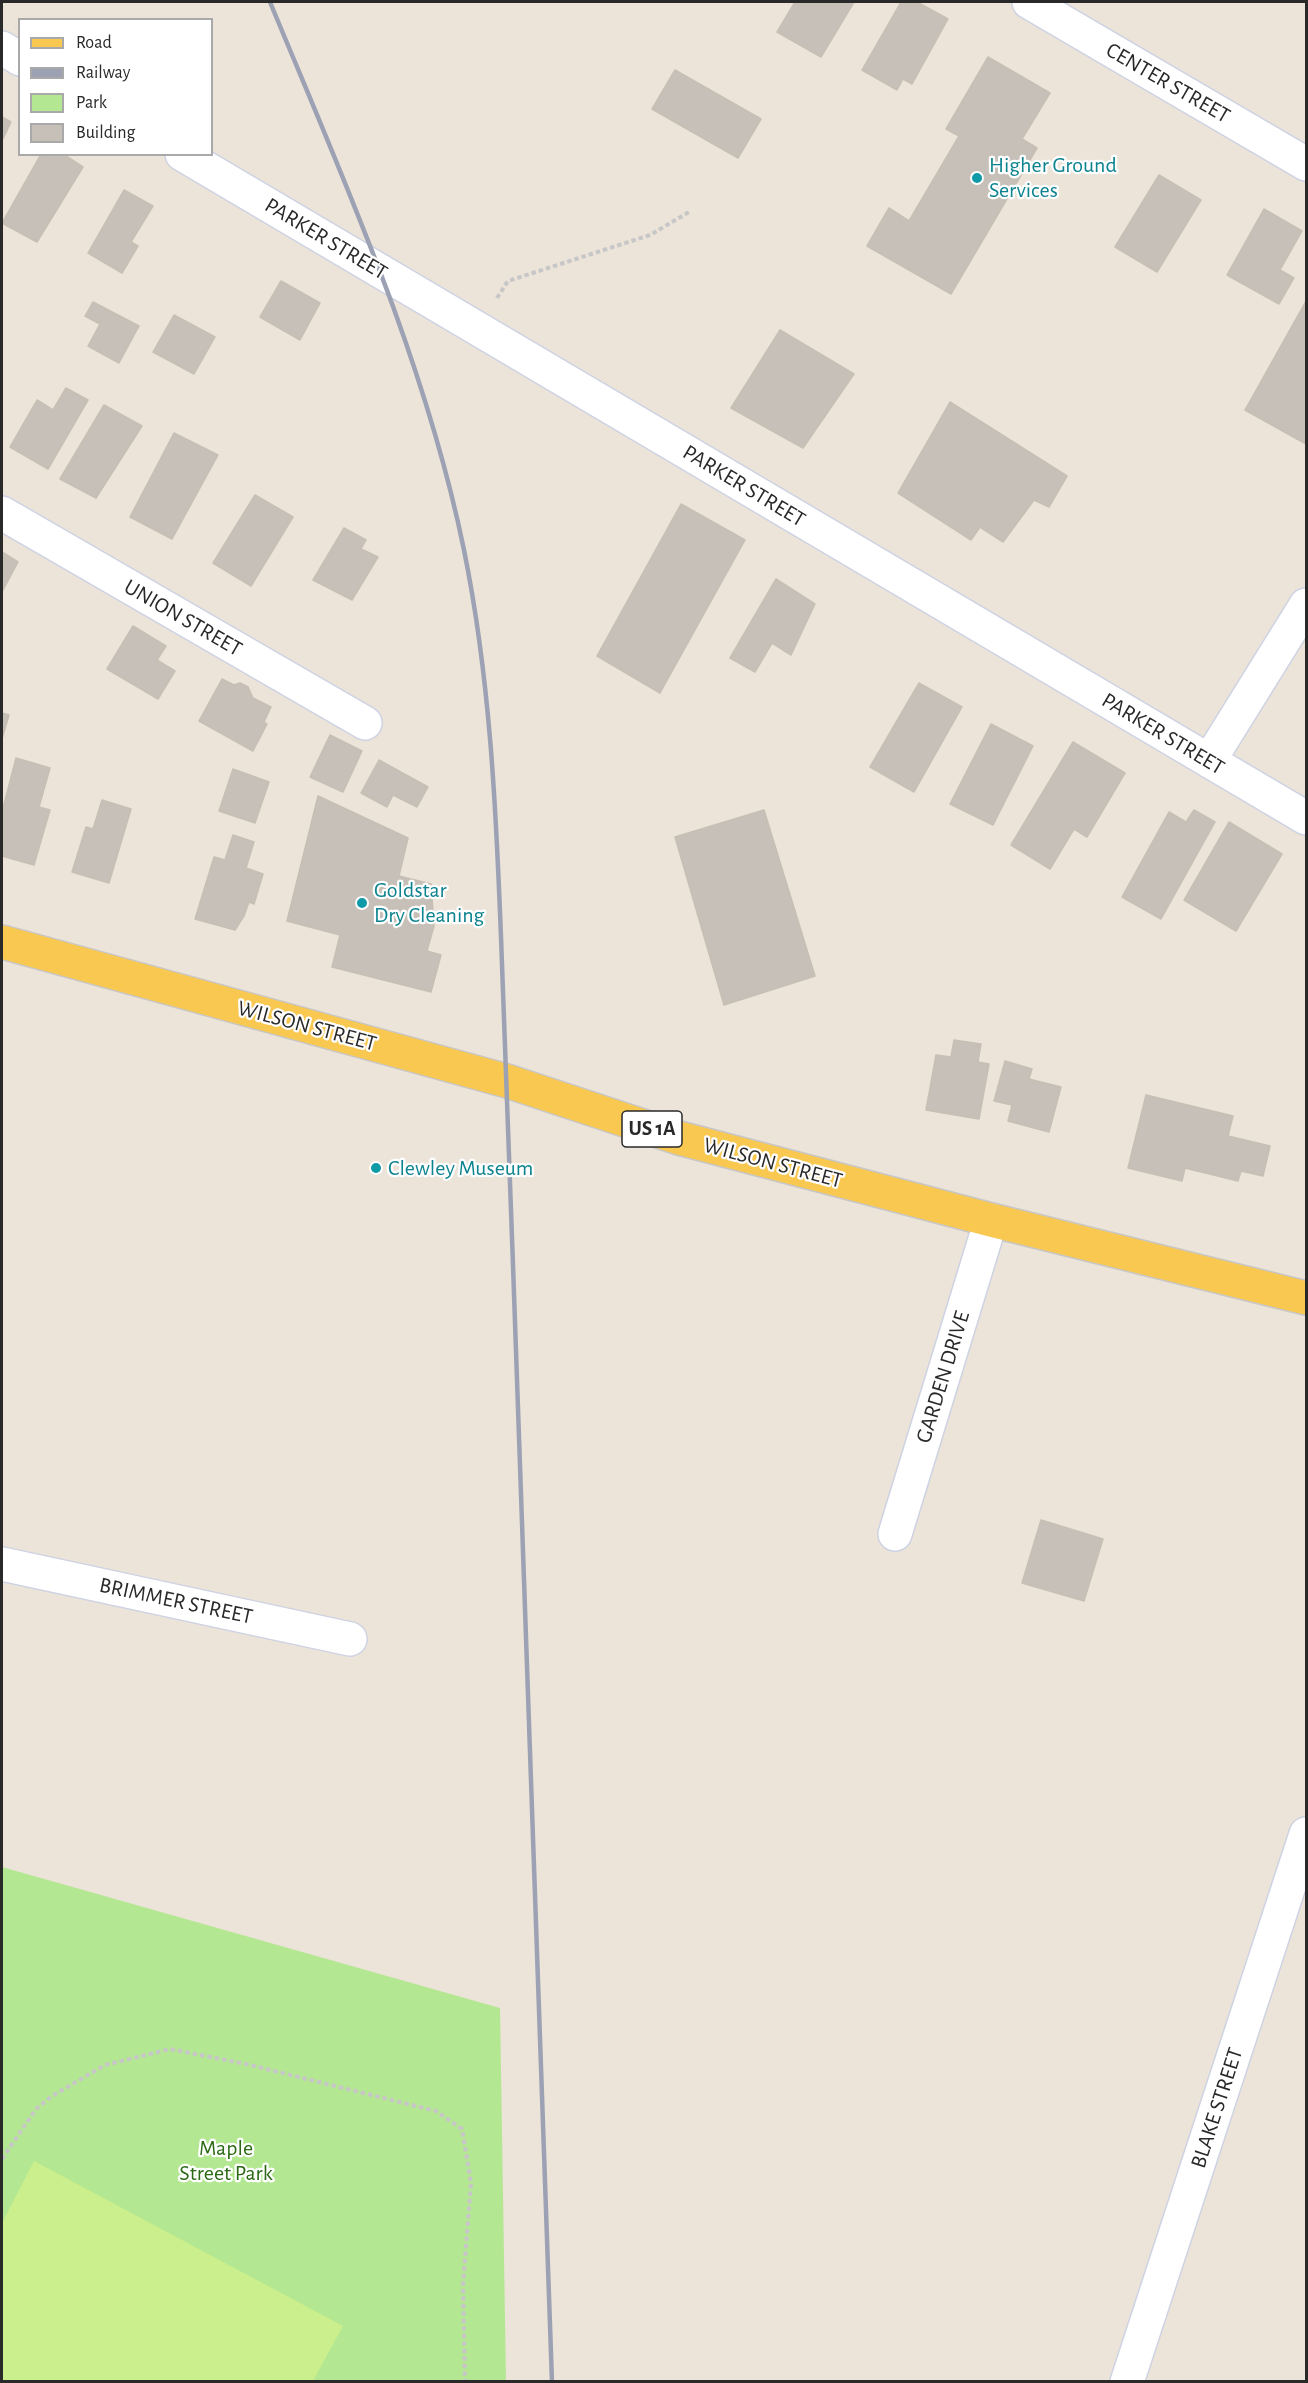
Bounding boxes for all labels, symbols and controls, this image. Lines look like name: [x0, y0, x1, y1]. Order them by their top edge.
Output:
legend: [18, 18, 213, 156]
text: Road: [76, 34, 112, 52]
street label: CENTER STREET: [1101, 37, 1235, 129]
text: Railway: [76, 64, 130, 82]
text: Park: [76, 94, 107, 112]
text: Building: [76, 124, 135, 142]
place label: Higher Ground Services: [989, 152, 1117, 204]
marker: Higher Ground Services: [970, 171, 984, 185]
street label: PARKER STREET: [260, 192, 392, 286]
street label: PARKER STREET: [678, 439, 810, 533]
street label: UNION STREET: [119, 574, 247, 662]
street label: PARKER STREET: [1097, 687, 1229, 781]
place label: Goldstar Dry Cleaning: [374, 877, 484, 928]
marker: Goldstar Dry Cleaning: [355, 896, 369, 910]
street label: WILSON STREET: [235, 995, 379, 1057]
road number: US 1A: [622, 1111, 682, 1147]
street label: WILSON STREET: [701, 1132, 845, 1194]
place label: Clewley Museum: [388, 1155, 533, 1181]
marker: Clewley Museum: [369, 1161, 383, 1175]
street label: GARDEN DRIVE: [910, 1308, 976, 1446]
street label: BRIMMER STREET: [97, 1572, 255, 1630]
street label: BLAKE STREET: [1185, 2044, 1249, 2172]
park label: Maple Street Park: [179, 2135, 273, 2186]

